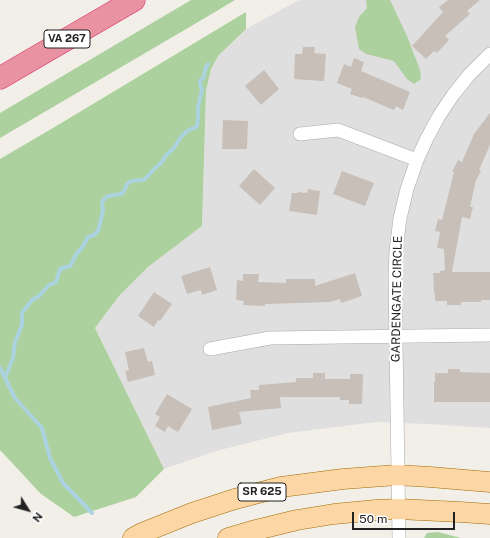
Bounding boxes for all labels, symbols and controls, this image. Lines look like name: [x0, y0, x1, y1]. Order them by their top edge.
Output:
road number: VA 267: [44, 30, 90, 48]
street label: GARDENGATE CIRCLE: [389, 236, 405, 362]
road number: SR 625: [238, 483, 286, 501]
north arrow: [8, 490, 48, 530]
scale bar: [354, 504, 457, 530]
text: N: [30, 510, 45, 524]
text: 50 m: [359, 512, 387, 526]

